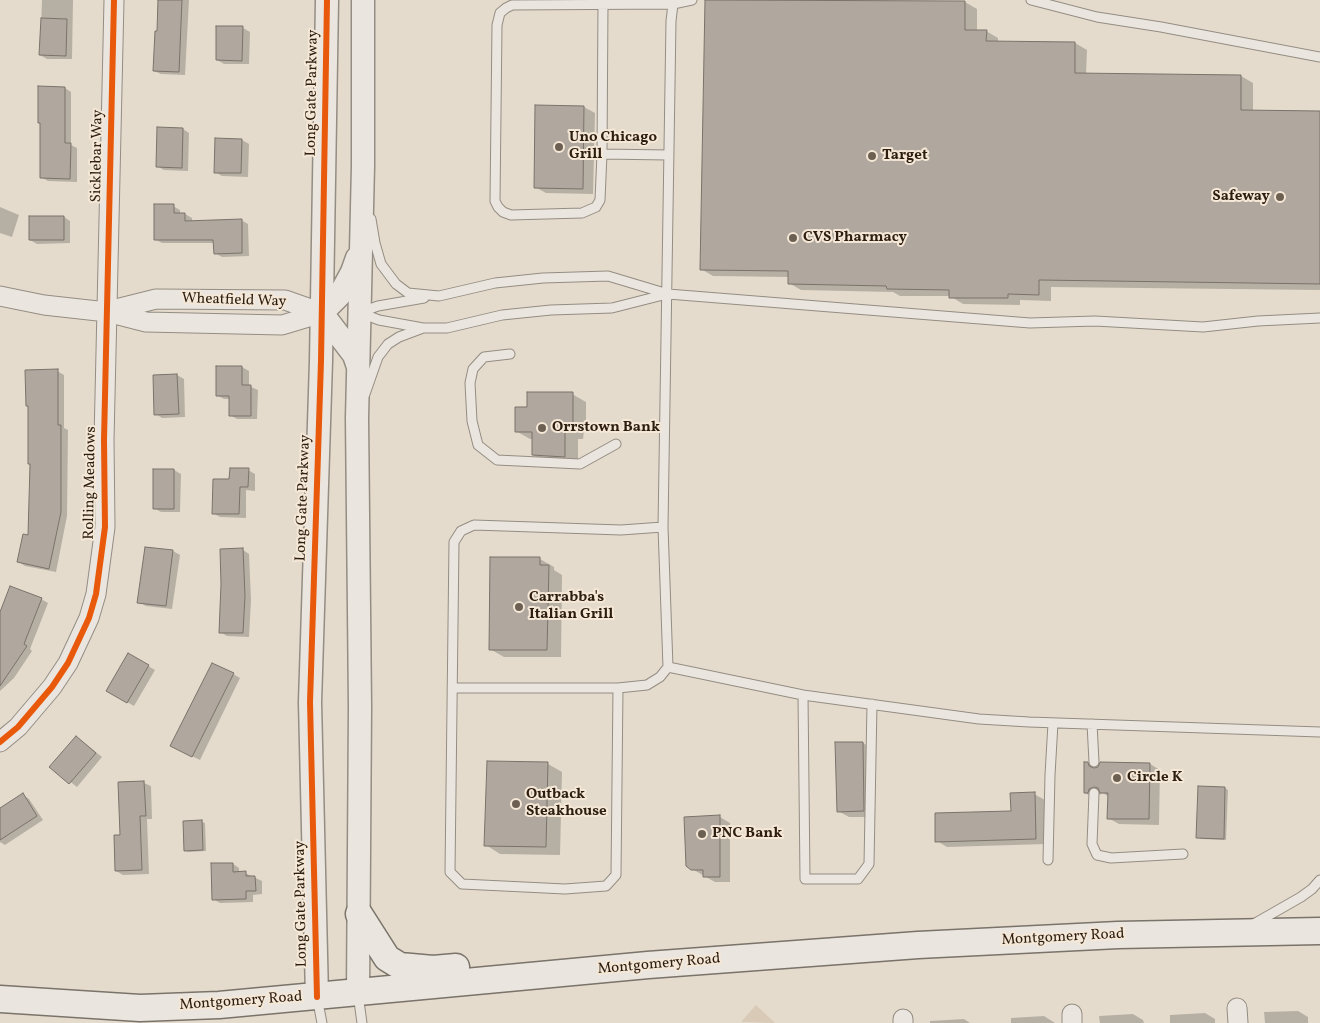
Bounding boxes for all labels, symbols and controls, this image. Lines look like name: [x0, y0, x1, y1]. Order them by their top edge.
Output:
street label: Long Gate Parkway: [303, 29, 323, 157]
street label: Sicklebar Way: [88, 109, 108, 203]
place label: Uno Chicago Grill: [569, 129, 657, 164]
marker: Uno Chicago Grill: [553, 141, 565, 153]
place label: Target: [882, 147, 928, 165]
marker: Target: [866, 150, 878, 162]
place label: Safeway: [1212, 188, 1270, 206]
marker: Safeway: [1274, 191, 1286, 203]
place label: CVS Pharmacy: [803, 229, 907, 247]
marker: CVS Pharmacy: [787, 232, 799, 244]
street label: Wheatfield Way: [181, 290, 287, 312]
place label: Orrstown Bank: [552, 419, 660, 437]
marker: Orrstown Bank: [536, 422, 548, 434]
street label: Rolling Meadows: [81, 426, 101, 540]
street label: Long Gate Parkway: [293, 434, 315, 562]
place label: Carrabba's Italian Grill: [529, 589, 613, 624]
marker: Carrabba's Italian Grill: [513, 601, 525, 613]
place label: Circle K: [1127, 769, 1183, 787]
marker: Circle K: [1111, 772, 1123, 784]
place label: Outback Steakhouse: [526, 786, 607, 821]
marker: Outback Steakhouse: [510, 798, 522, 810]
place label: PNC Bank: [712, 825, 782, 843]
marker: PNC Bank: [696, 828, 708, 840]
street label: Long Gate Parkway: [292, 840, 312, 968]
street label: Montgomery Road: [1001, 926, 1125, 950]
street label: Montgomery Road: [597, 951, 721, 979]
street label: Montgomery Road: [179, 989, 303, 1015]

